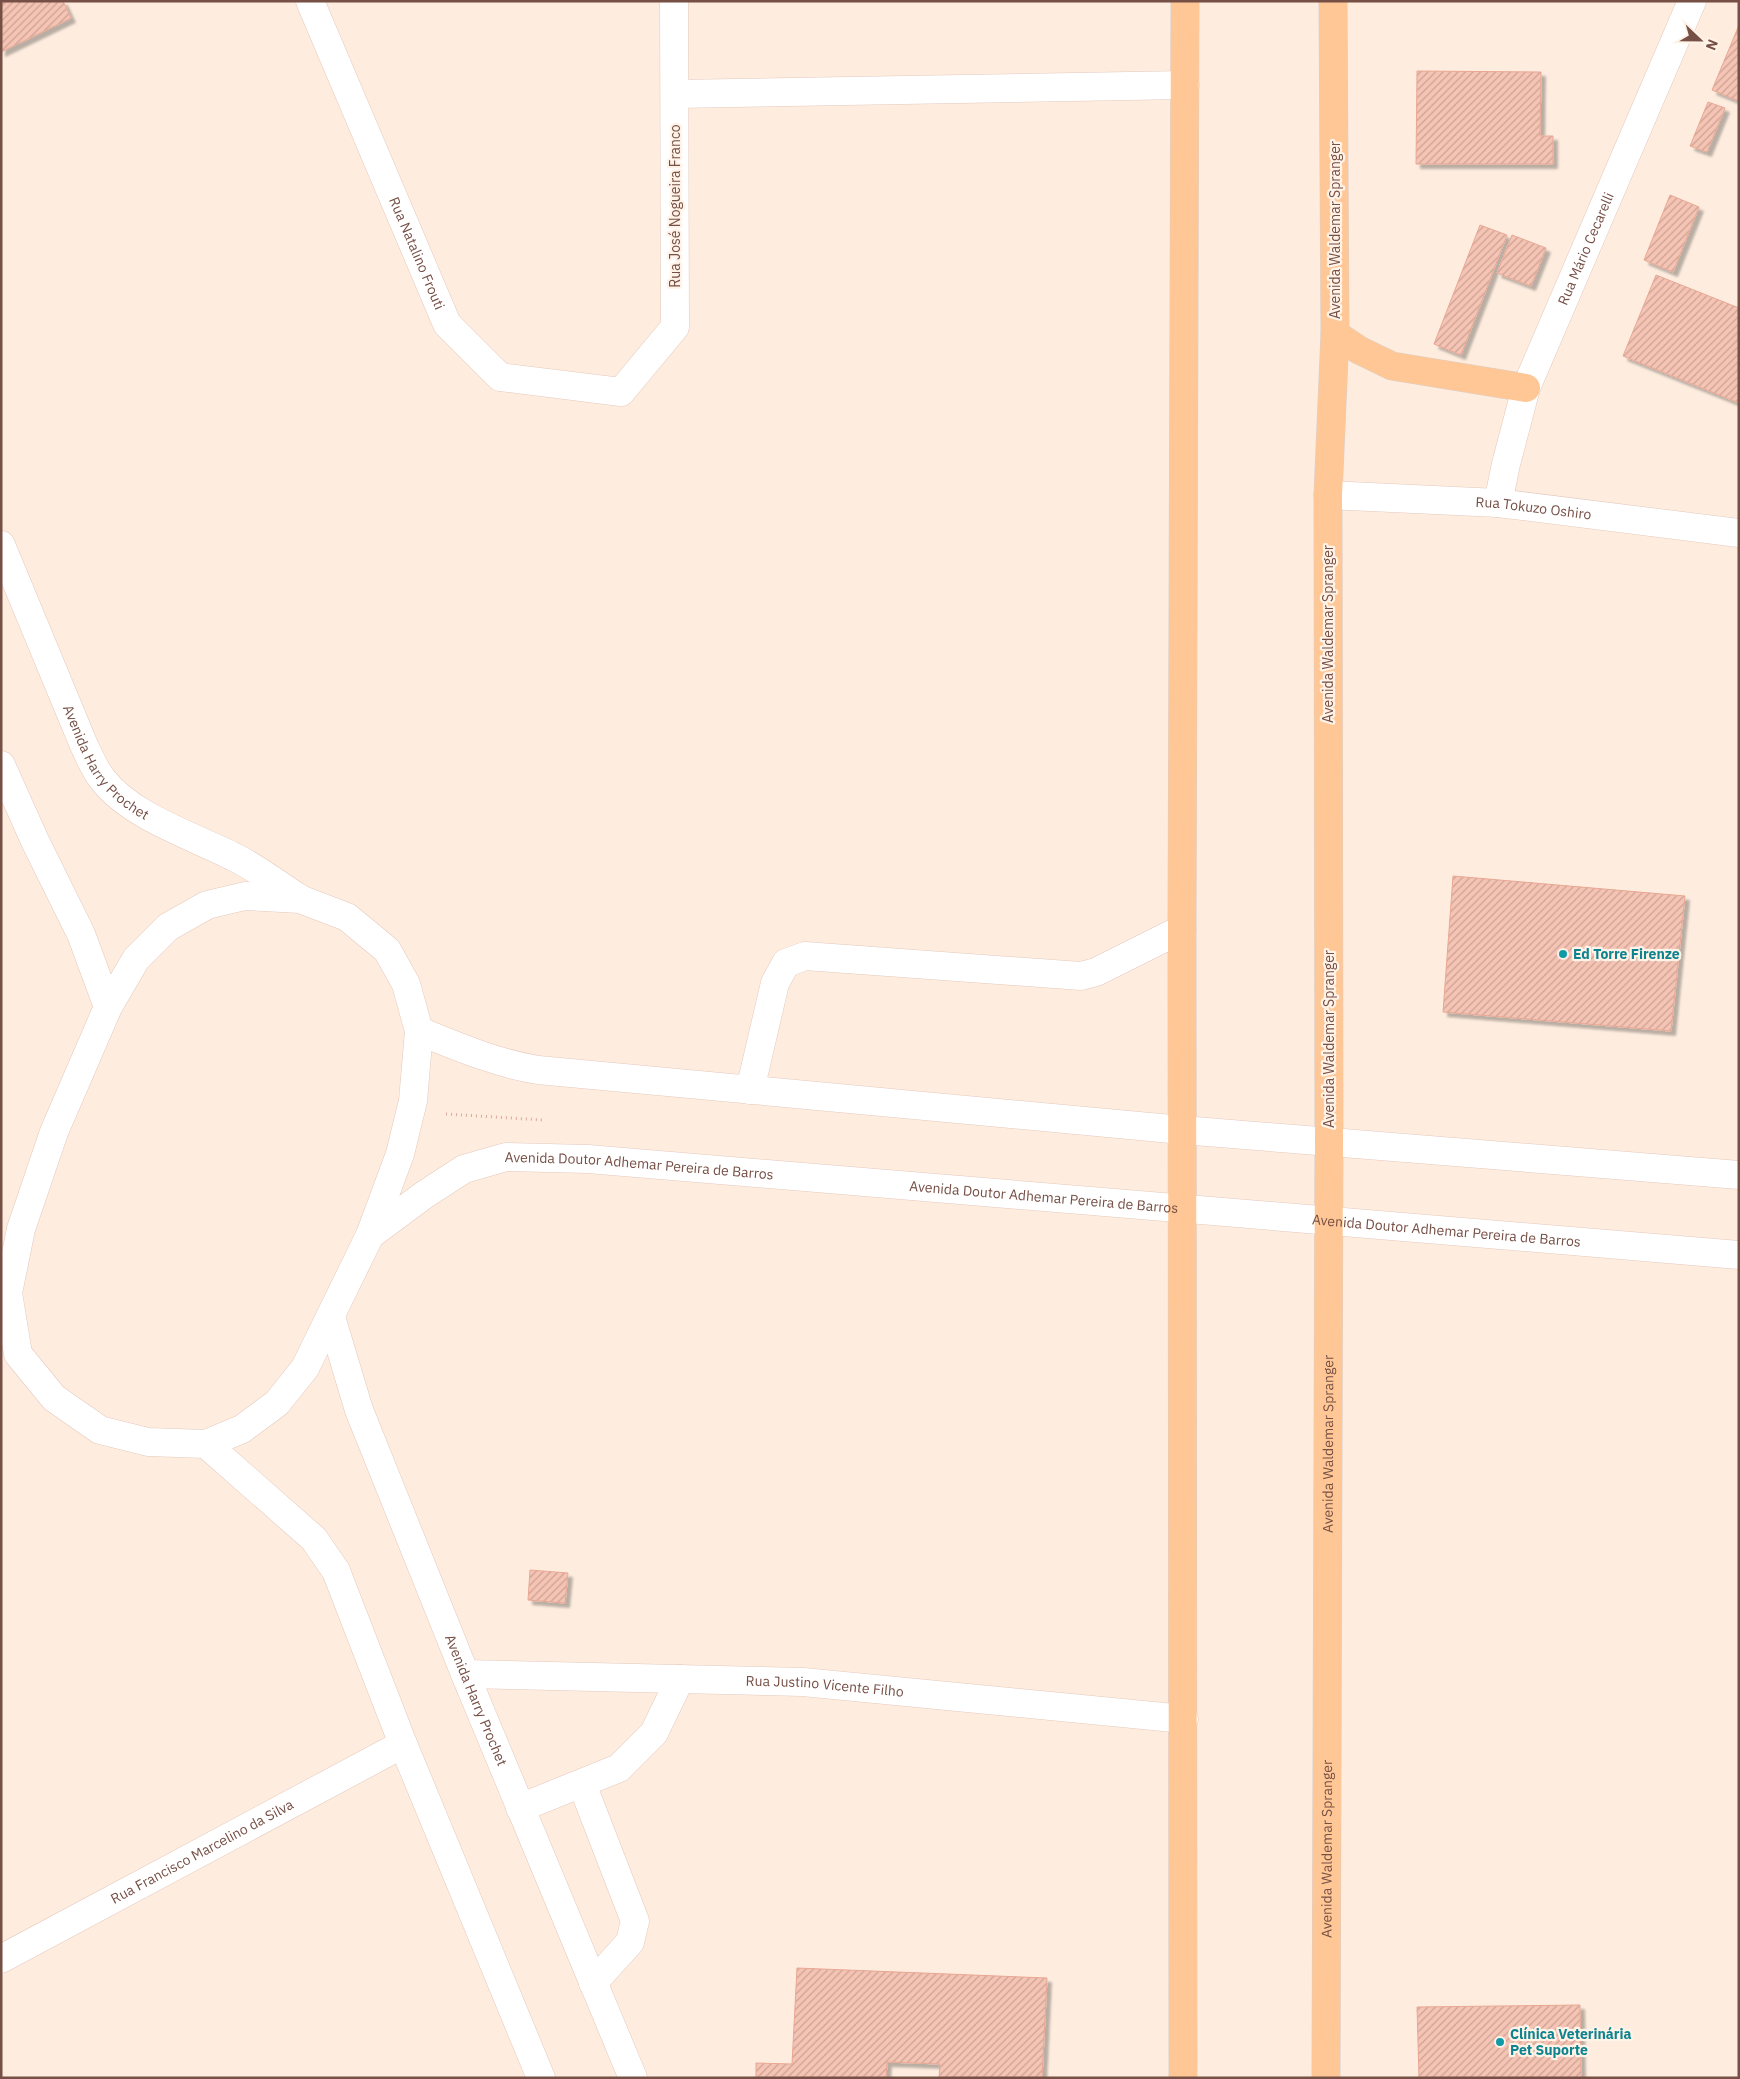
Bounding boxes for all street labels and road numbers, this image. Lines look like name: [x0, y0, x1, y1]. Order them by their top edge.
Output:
street label: Rua José Nogueira Franco: [666, 124, 684, 288]
street label: Avenida Waldemar Spranger: [1326, 141, 1344, 319]
street label: Rua Mário Cecarelli: [1554, 189, 1618, 308]
street label: Rua Natalino Frouti: [385, 194, 449, 312]
street label: Rua Tokuzo Oshiro: [1475, 493, 1593, 524]
street label: Avenida Waldemar Spranger: [1319, 545, 1337, 723]
street label: Avenida Harry Prochet: [59, 702, 152, 824]
street label: Avenida Waldemar Spranger: [1320, 950, 1338, 1128]
street label: Avenida Doutor Adhemar Pereira de Barros: [504, 1148, 774, 1183]
street label: Avenida Doutor Adhemar Pereira de Barros: [909, 1177, 1179, 1217]
street label: Avenida Doutor Adhemar Pereira de Barros: [1311, 1210, 1582, 1251]
street label: Avenida Waldemar Spranger: [1319, 1355, 1337, 1533]
street label: Avenida Harry Prochet: [441, 1632, 511, 1769]
street label: Rua Justino Vicente Filho: [745, 1672, 905, 1701]
street label: Avenida Waldemar Spranger: [1317, 1760, 1336, 1938]
street label: Rua Francisco Marcelino da Silva: [108, 1795, 297, 1908]

